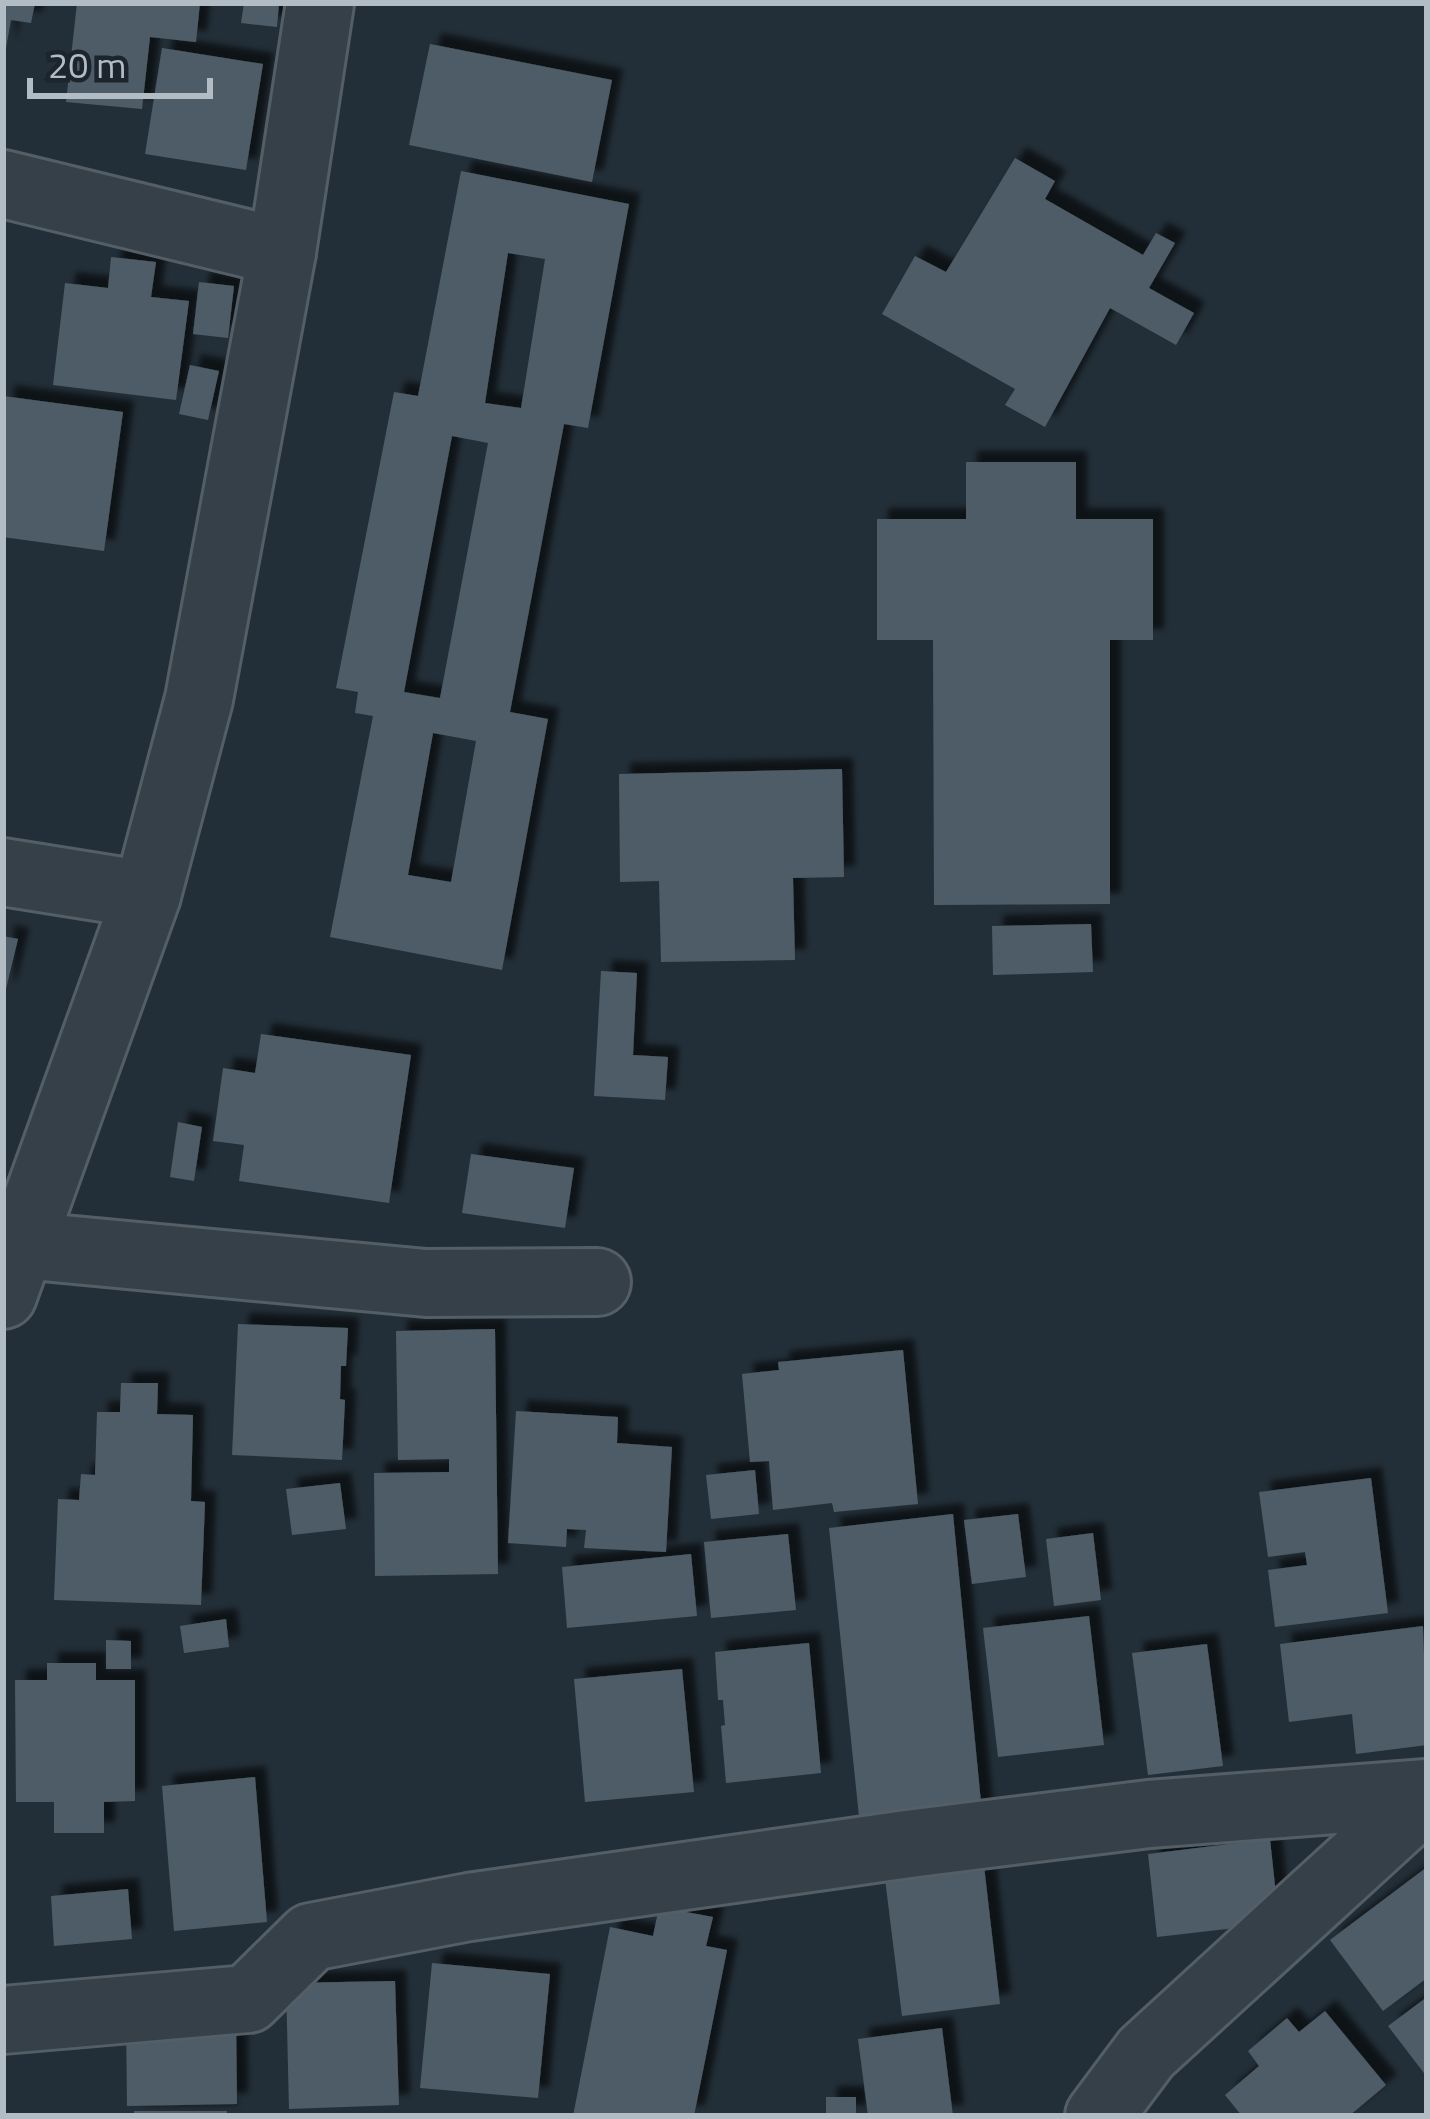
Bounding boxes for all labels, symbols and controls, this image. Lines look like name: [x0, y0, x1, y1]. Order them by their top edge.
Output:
scale bar: [30, 24, 210, 98]
text: 20 m: [48, 37, 126, 92]

